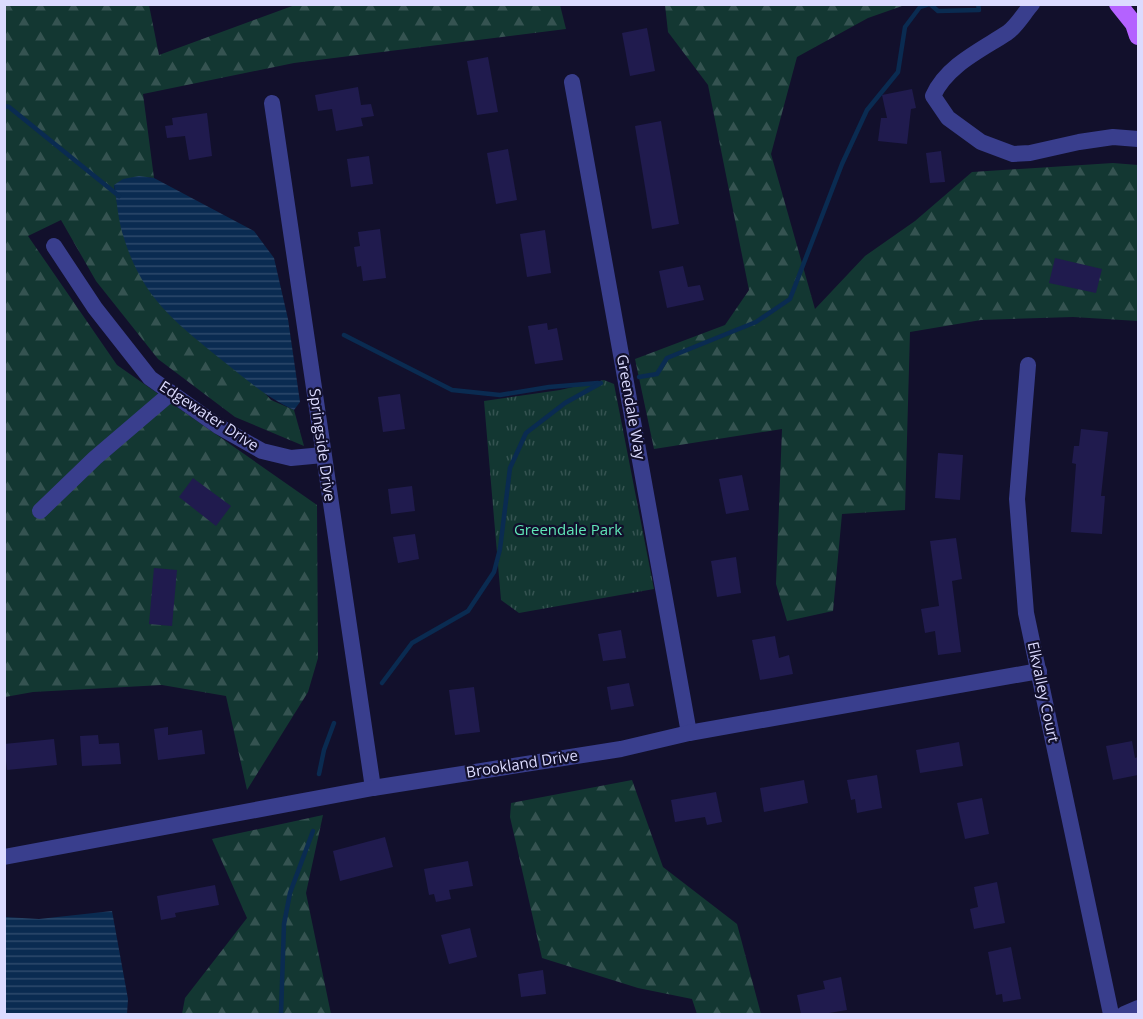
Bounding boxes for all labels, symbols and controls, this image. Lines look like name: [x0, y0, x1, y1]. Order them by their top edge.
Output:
street label: Greendale Way: [613, 353, 651, 461]
street label: Edgewater Drive: [156, 376, 263, 455]
street label: Springside Drive: [305, 387, 341, 503]
park label: Greendale Park: [514, 519, 622, 539]
street label: Elkvalley Court: [1024, 640, 1064, 744]
street label: Brookland Drive: [465, 744, 579, 782]

